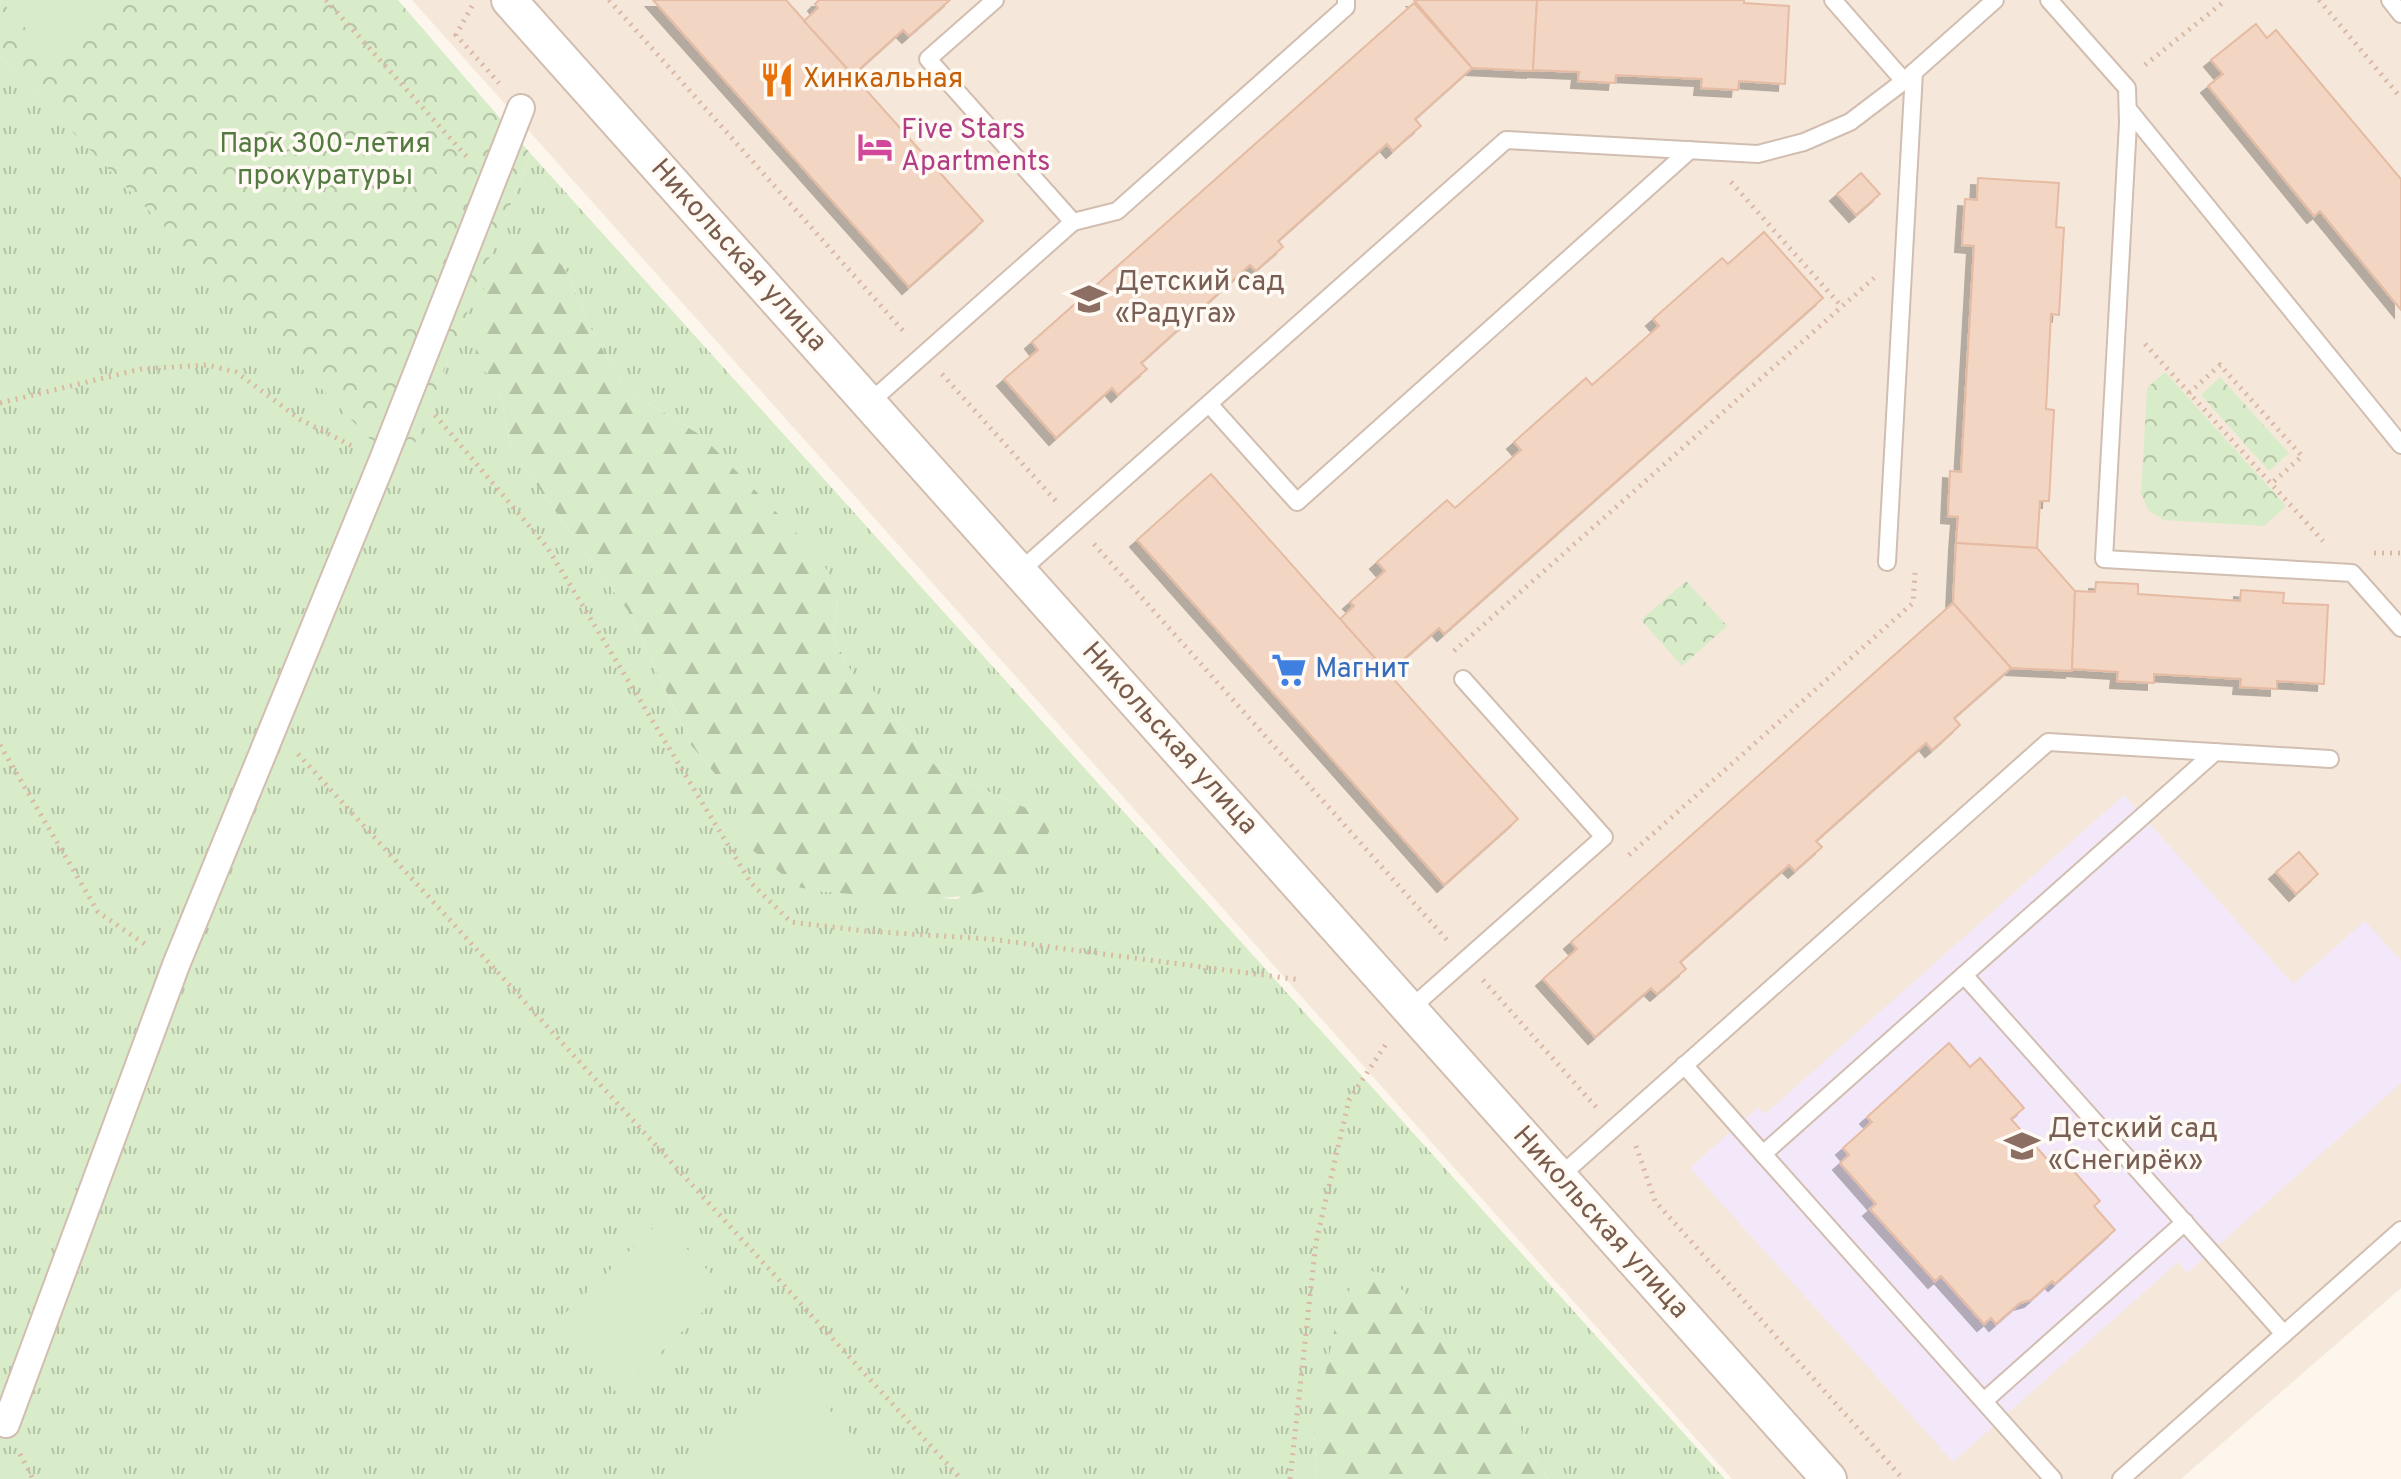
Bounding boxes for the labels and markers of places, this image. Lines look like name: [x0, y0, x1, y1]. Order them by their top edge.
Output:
restaurant icon: Хинкальная: [758, 61, 796, 99]
place label: Хинкальная: [803, 62, 963, 98]
place label: Five Stars Apartments: [901, 113, 1050, 181]
hotel icon: Five Stars Apartments: [856, 128, 894, 166]
place label: Детский сад «Радуга»: [1115, 265, 1285, 333]
school or university icon: Детский сад «Радуга»: [1070, 280, 1108, 318]
supermarket icon: Магнит: [1270, 651, 1308, 689]
place label: Магнит: [1315, 652, 1410, 688]
place label: Детский сад «Снегирёк»: [2048, 1112, 2218, 1180]
school or university icon: Детский сад «Снегирёк»: [2003, 1127, 2041, 1165]

